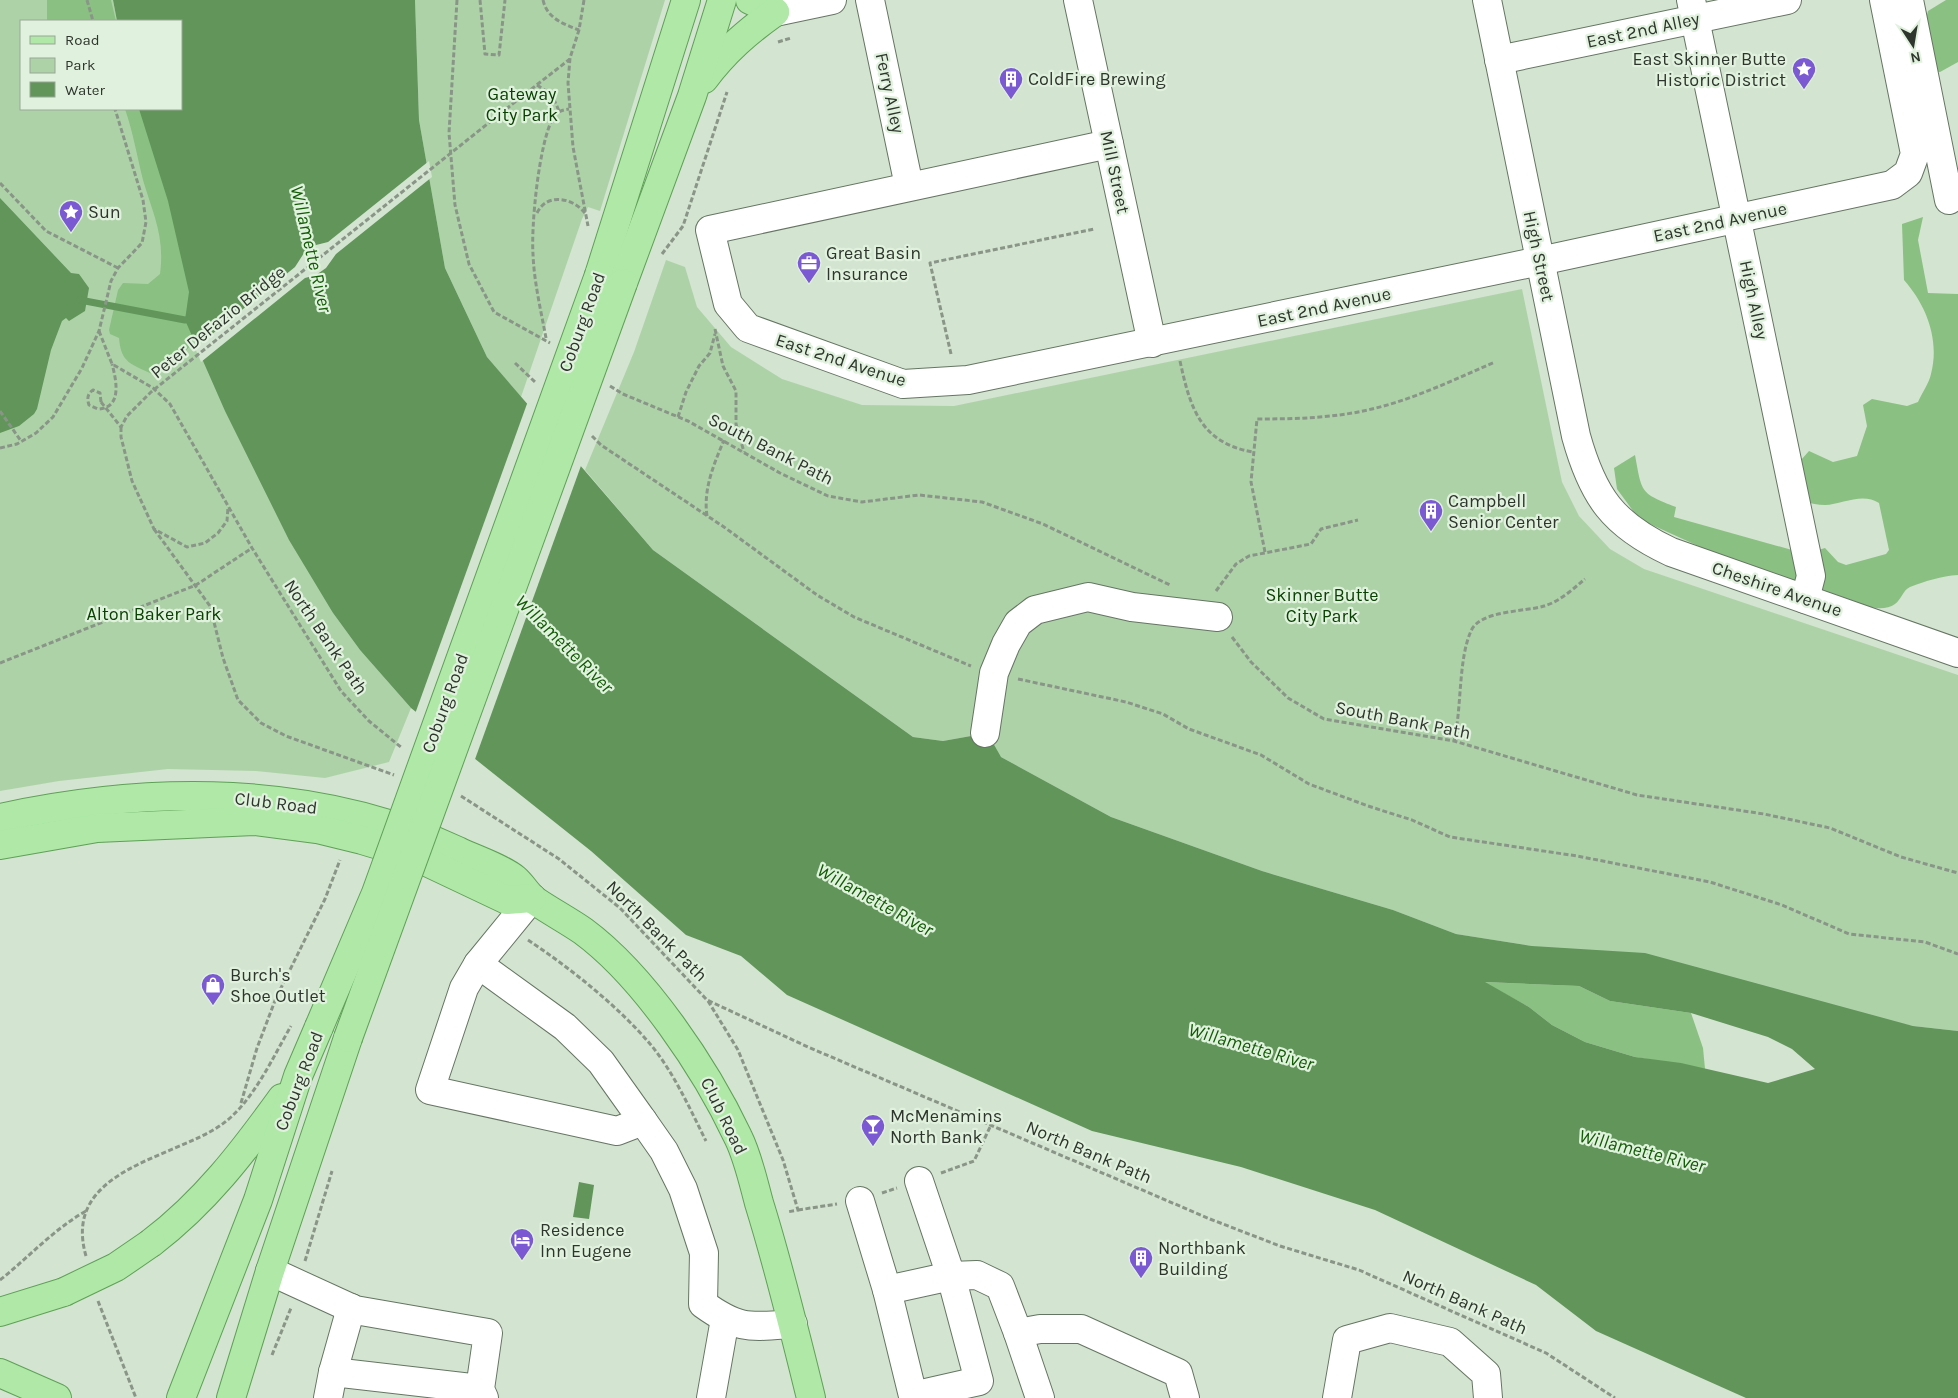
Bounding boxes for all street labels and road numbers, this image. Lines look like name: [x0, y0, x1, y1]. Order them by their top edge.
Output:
street label: East 2nd Alley: [1585, 7, 1702, 53]
street label: Ferry Alley: [871, 51, 909, 136]
street label: Mill Street: [1095, 128, 1135, 216]
street label: East 2nd Avenue: [1651, 197, 1789, 247]
street label: High Street: [1519, 209, 1559, 304]
street label: High Alley: [1735, 258, 1773, 342]
street label: Peter DeFazio Bridge: [146, 261, 290, 383]
street label: Coburg Road: [554, 269, 610, 375]
street label: East 2nd Avenue: [1255, 282, 1393, 332]
street label: East 2nd Avenue: [773, 329, 909, 391]
street label: South Bank Path: [705, 408, 837, 490]
street label: Cheshire Avenue: [1709, 556, 1845, 622]
street label: North Bank Path: [279, 575, 373, 699]
street label: Coburg Road: [417, 650, 473, 756]
street label: South Bank Path: [1333, 696, 1473, 744]
street label: Club Road: [233, 787, 319, 819]
street label: North Bank Path: [602, 876, 712, 986]
street label: Coburg Road: [270, 1028, 328, 1134]
street label: Club Road: [696, 1074, 752, 1158]
street label: North Bank Path: [1023, 1116, 1155, 1188]
street label: North Bank Path: [1399, 1265, 1531, 1339]

